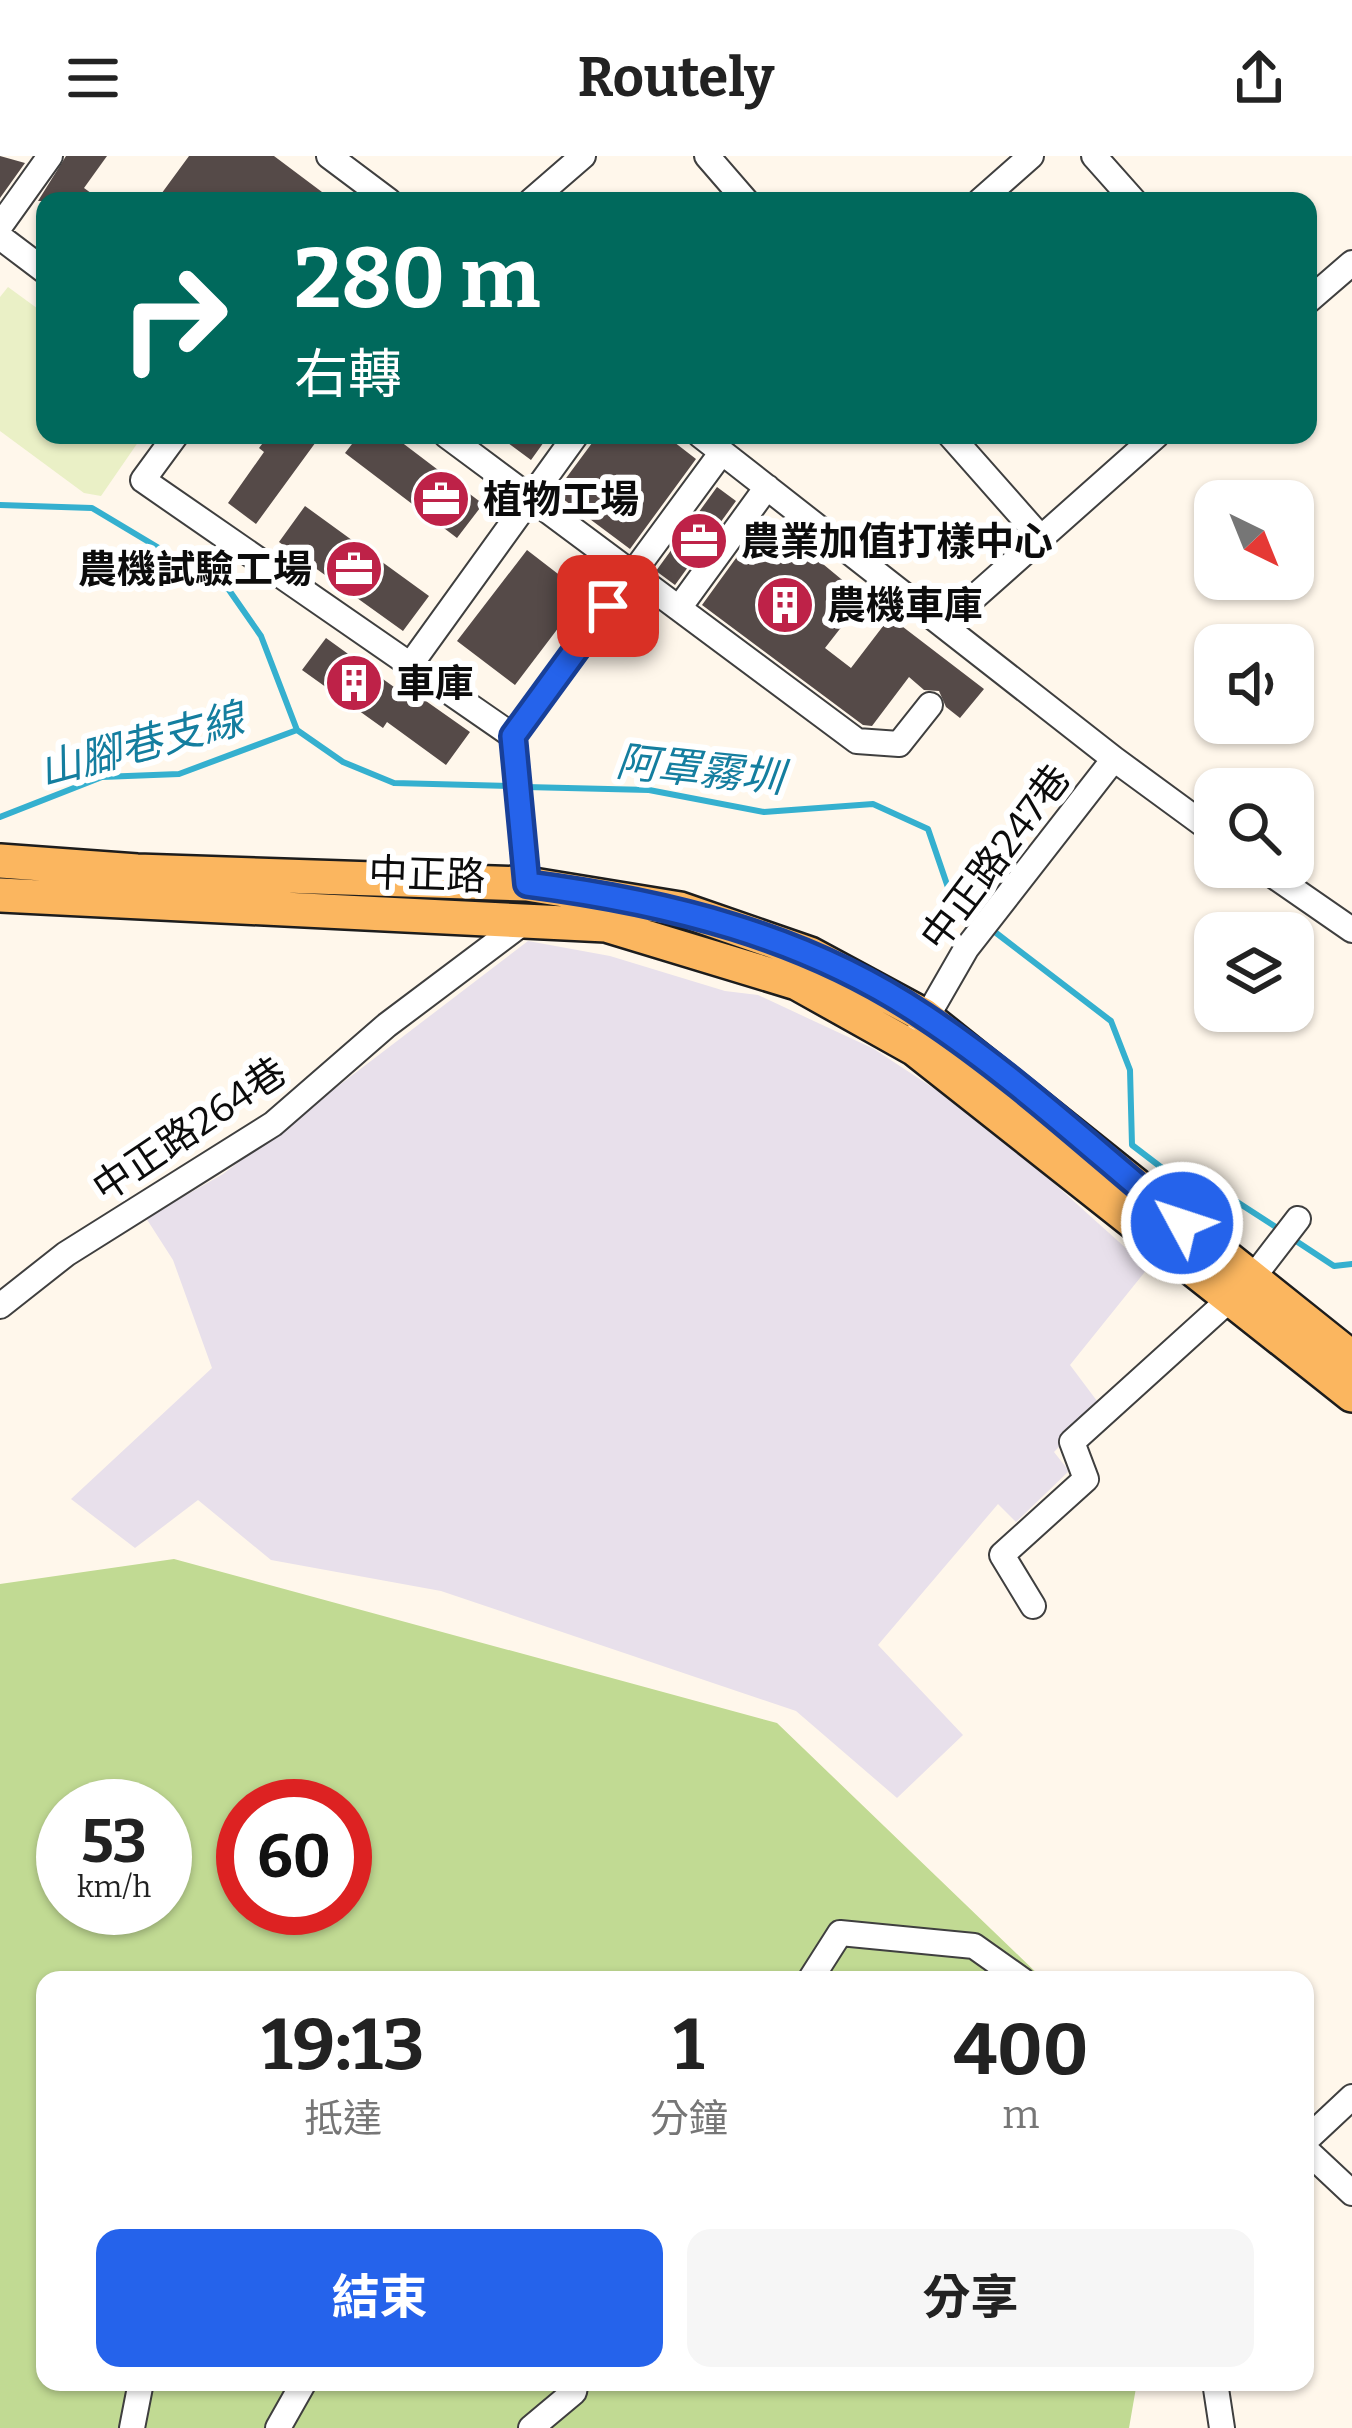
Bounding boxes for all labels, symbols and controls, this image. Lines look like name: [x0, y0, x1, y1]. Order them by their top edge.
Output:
icon: menu: [60, 45, 126, 111]
icon: share: [1226, 45, 1292, 111]
text: Routely: [578, 46, 774, 110]
text: 280 m: [294, 228, 540, 329]
icon: right: [96, 240, 252, 396]
text: 右轉: [294, 343, 402, 407]
office icon: 植物工場: [410, 468, 472, 530]
place label: 植物工場: [483, 477, 639, 523]
north arrow: [1194, 480, 1314, 600]
map controls: [1194, 480, 1314, 1032]
office icon: 農業加值打樣中心: [668, 510, 730, 572]
place label: 農業加值打樣中心: [741, 519, 1053, 565]
office icon: 農機試驗工場: [323, 538, 385, 600]
place label: 農機試驗工場: [78, 547, 312, 593]
pin: [557, 555, 659, 657]
icon: arrive: [575, 573, 641, 639]
building icon: 農機車庫: [754, 574, 816, 636]
place label: 農機車庫: [827, 583, 983, 629]
button: sound: [1194, 624, 1314, 744]
building icon: 車庫: [323, 652, 385, 714]
place label: 車庫: [396, 661, 474, 707]
water label: 山腳巷支線: [33, 693, 253, 796]
water label: 阿罩霧圳: [614, 736, 792, 804]
street label: 中正路247巷: [912, 756, 1080, 959]
button: search: [1194, 768, 1314, 888]
street label: 中正路: [368, 850, 486, 900]
button: layers: [1194, 912, 1314, 1032]
street label: 中正路264巷: [84, 1048, 295, 1211]
position arrow: [1119, 1160, 1245, 1286]
speed limit sign: 60: [216, 1779, 372, 1935]
text: 53: [81, 1806, 147, 1878]
text: km/h: [77, 1869, 151, 1905]
text: 19:13: [261, 2002, 424, 2088]
text: 1: [673, 2002, 704, 2088]
text: 400: [953, 2007, 1089, 2093]
text: m: [1002, 2092, 1040, 2138]
text: 抵達: [304, 2096, 382, 2142]
text: 分鐘: [650, 2096, 728, 2142]
button: 結束: [96, 2229, 663, 2367]
button: 分享: [687, 2229, 1254, 2367]

